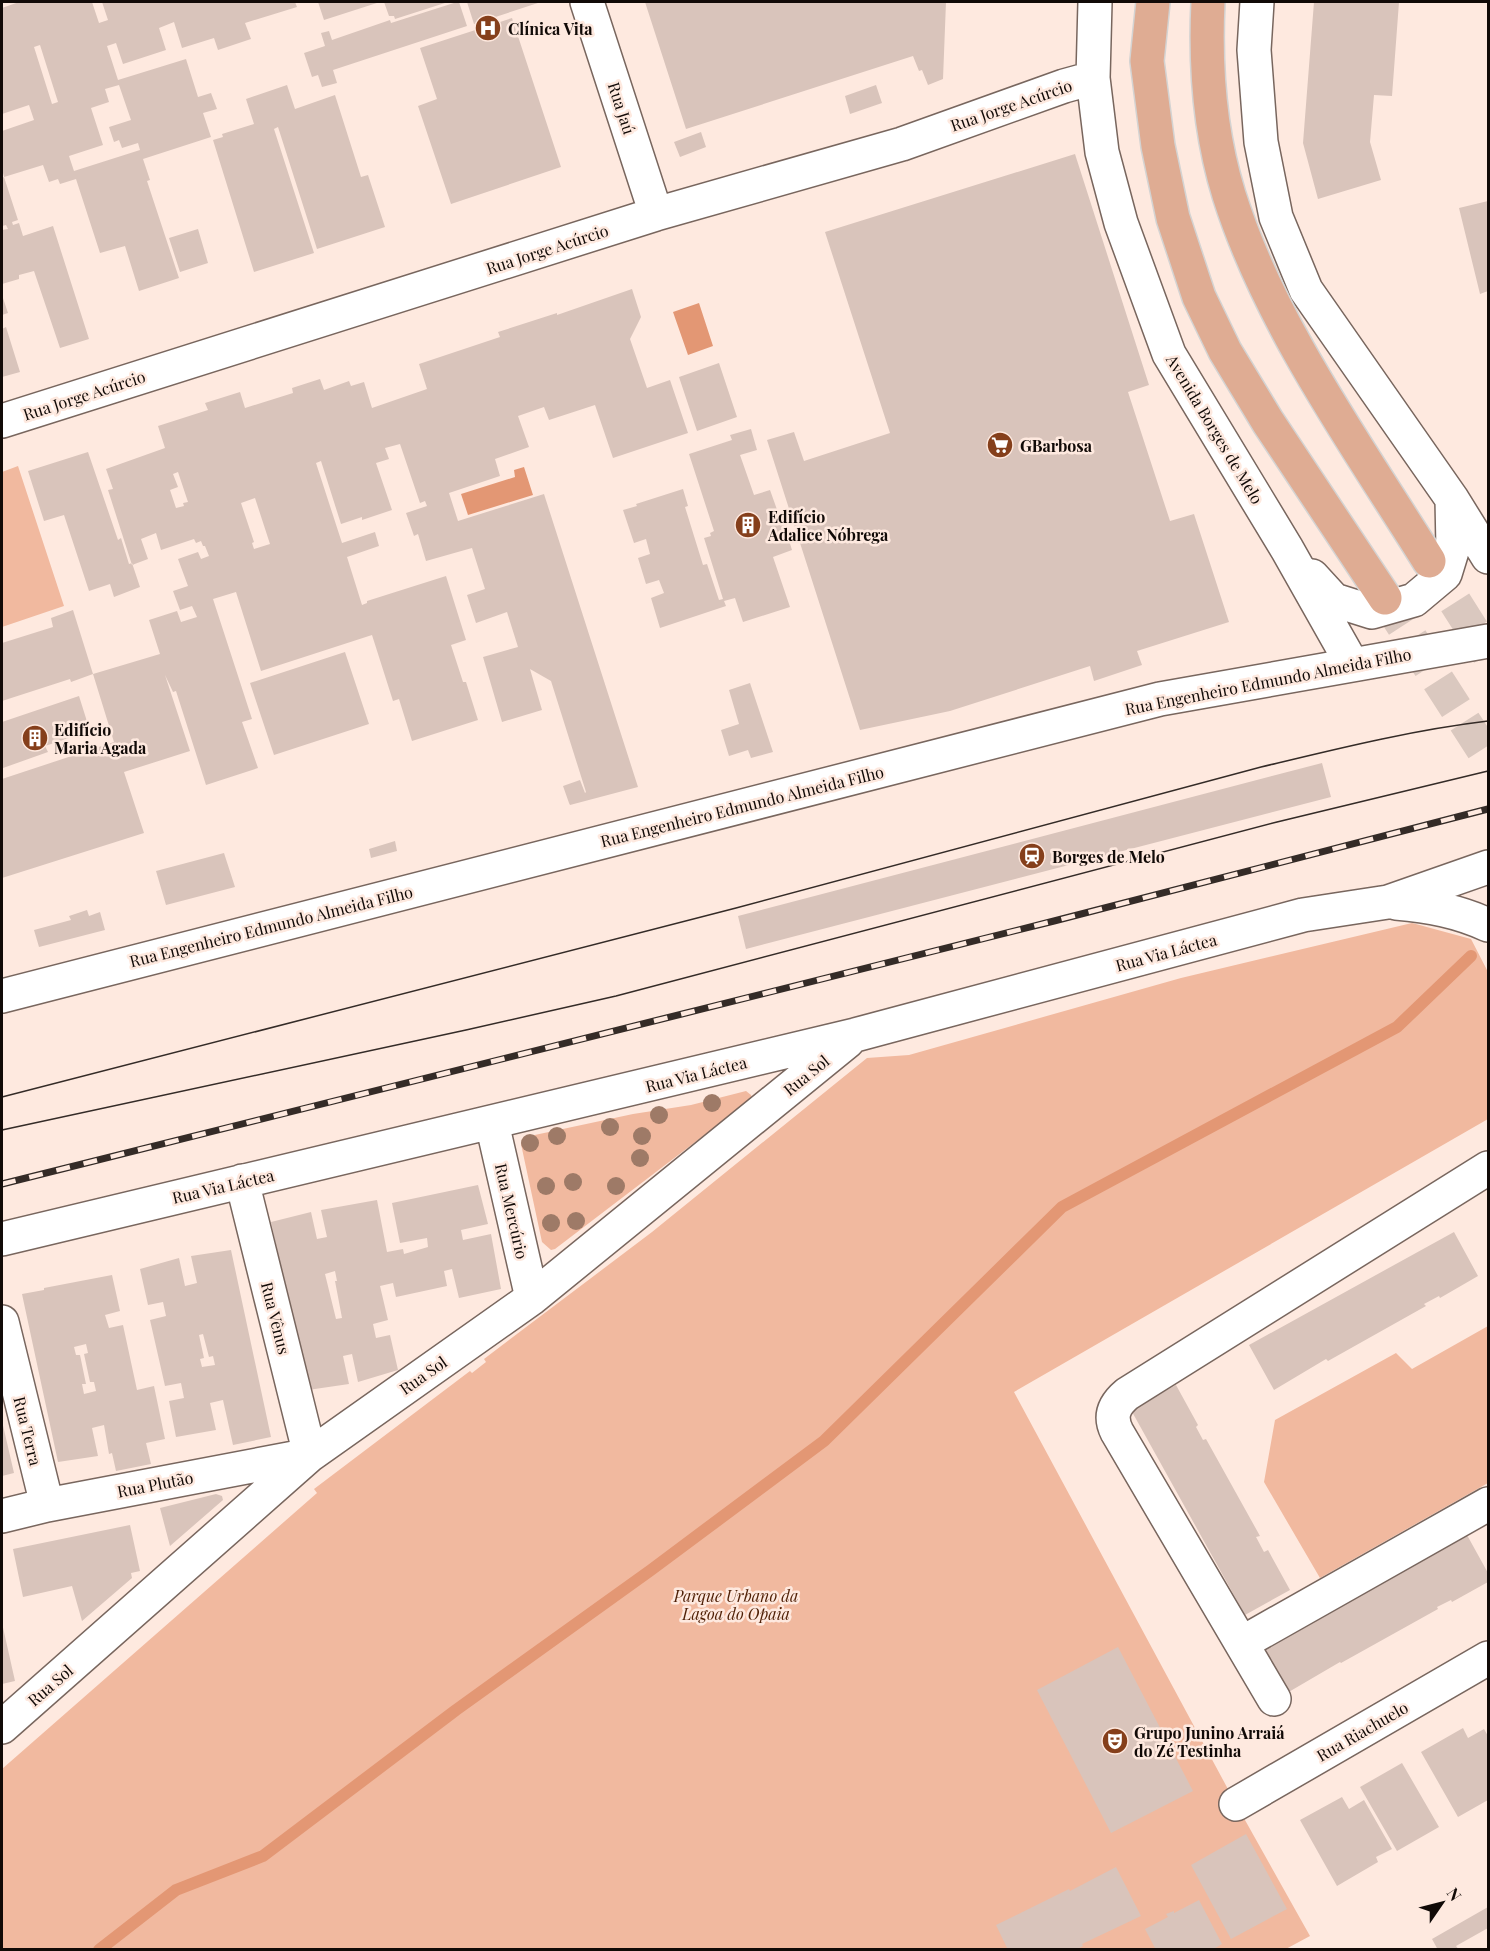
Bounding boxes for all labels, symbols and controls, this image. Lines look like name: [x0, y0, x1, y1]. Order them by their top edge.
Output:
hospital icon: Clínica Vita: [473, 13, 503, 43]
place label: Clínica Vita: [508, 18, 593, 39]
street label: Rua Jorge Acúrcio: [947, 74, 1075, 136]
street label: Rua Jaú: [604, 79, 640, 137]
street label: Rua Jorge Acúrcio: [483, 219, 611, 279]
street label: Avenida Borges de Melo: [1161, 350, 1268, 508]
street label: Rua Jorge Acúrcio: [20, 365, 148, 425]
supermarket icon: GBarbosa: [985, 430, 1015, 460]
place label: GBarbosa: [1020, 435, 1093, 456]
place label: Edifício Adalice Nóbrega: [767, 506, 889, 545]
building icon: Edifício Adalice Nóbrega: [733, 510, 763, 540]
street label: Rua Engenheiro Edmundo Almeida Filho: [1123, 643, 1413, 719]
place label: Edifício Maria Agada: [54, 719, 147, 758]
building icon: Edifício Maria Agada: [20, 723, 50, 753]
street label: Rua Engenheiro Edmundo Almeida Filho: [598, 761, 886, 851]
station icon: Borges de Melo: [1017, 841, 1047, 871]
place label: Borges de Melo: [1052, 846, 1165, 867]
street label: Rua Engenheiro Edmundo Almeida Filho: [127, 881, 415, 971]
street label: Rua Via Láctea: [1113, 928, 1219, 976]
street label: Rua Sol: [779, 1050, 834, 1100]
street label: Rua Via Láctea: [643, 1051, 749, 1097]
street label: Rua Mercúrio: [491, 1161, 533, 1261]
street label: Rua Via Láctea: [170, 1164, 276, 1208]
street label: Rua Vênus: [257, 1280, 295, 1356]
street label: Rua Sol: [395, 1351, 451, 1399]
street label: Rua Terra: [9, 1394, 47, 1468]
street label: Rua Plutão: [115, 1466, 195, 1502]
park label: Parque Urbano da Lagoa do Opaia: [673, 1585, 798, 1624]
street label: Rua Sol: [23, 1659, 77, 1710]
street label: Rua Riachuelo: [1312, 1696, 1412, 1766]
place label: Grupo Junino Arraiá do Zé Testinha: [1134, 1722, 1285, 1761]
theatre icon: Grupo Junino Arraiá do Zé Testinha: [1100, 1726, 1130, 1756]
north arrow: [1412, 1873, 1472, 1933]
text: N: [1443, 1883, 1467, 1905]

